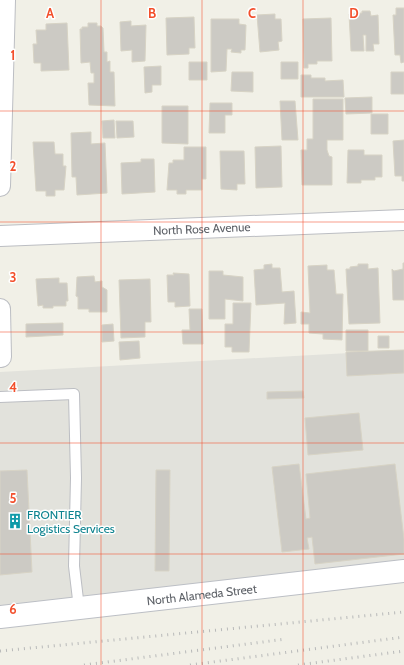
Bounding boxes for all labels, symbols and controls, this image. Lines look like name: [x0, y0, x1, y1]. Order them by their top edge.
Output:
text: A: [46, 5, 55, 21]
text: B: [148, 5, 156, 21]
text: C: [248, 5, 256, 21]
text: D: [349, 5, 359, 21]
text: 1: [11, 47, 15, 63]
text: 2: [10, 158, 17, 174]
street label: North Rose Avenue: [153, 219, 251, 237]
text: 3: [9, 269, 17, 285]
text: 4: [9, 379, 17, 395]
text: 5: [10, 490, 17, 506]
place label: FRONTIER Logistics Services: [27, 507, 115, 536]
building icon: FRONTIER Logistics Services: [6, 512, 24, 530]
street label: North Alameda Street: [146, 580, 257, 608]
text: 6: [9, 601, 17, 617]

